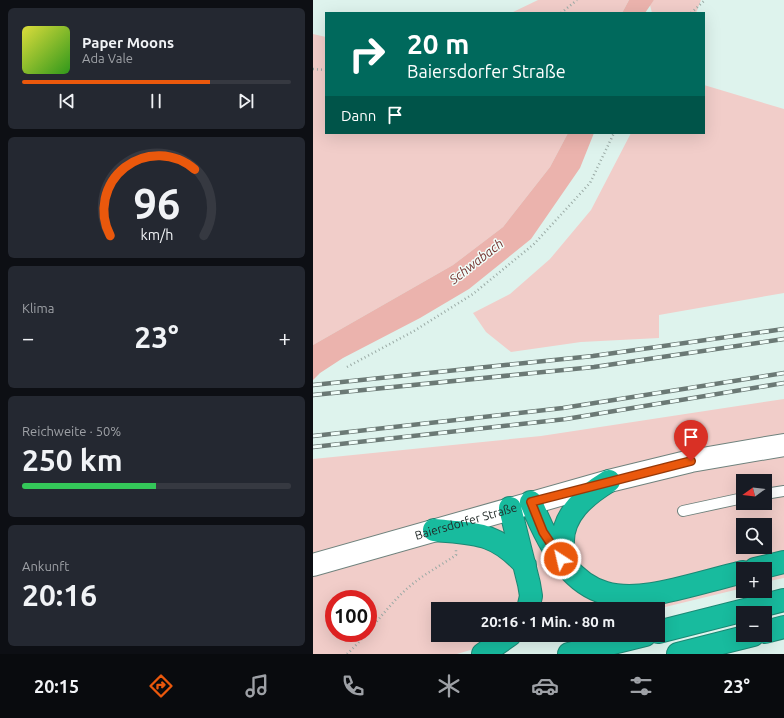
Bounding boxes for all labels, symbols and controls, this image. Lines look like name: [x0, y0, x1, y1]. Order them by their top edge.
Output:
icon: right: [341, 28, 393, 80]
text: 20 m: [407, 28, 469, 59]
text: Paper Moons: [82, 34, 174, 51]
text: Ada Vale: [82, 51, 133, 65]
text: Baiersdorfer Straße: [407, 61, 566, 81]
icon: previous: [56, 90, 78, 112]
icon: pause: [145, 90, 167, 112]
icon: next: [235, 90, 257, 112]
icon: arrive: [384, 104, 406, 126]
text: Dann: [341, 107, 376, 124]
text: 96: [133, 180, 180, 227]
text: km/h: [140, 226, 173, 242]
water label: Schwabach: [446, 236, 506, 287]
text: Klima: [22, 301, 54, 315]
text: 23°: [134, 320, 179, 354]
text: −: [22, 325, 34, 350]
text: +: [279, 325, 291, 350]
pin: [674, 420, 708, 461]
text: Reichweite · 50%: [22, 424, 121, 438]
icon: arrive: [680, 426, 702, 448]
text: 250 km: [22, 443, 123, 477]
north arrow: [736, 474, 772, 510]
map controls: [736, 474, 772, 642]
street label: Baiersdorfer Straße: [413, 500, 519, 542]
button: search: [736, 518, 772, 554]
position arrow: [540, 538, 582, 580]
text: Ankunft: [22, 559, 69, 573]
button: +: [736, 562, 772, 598]
text: 20:16: [22, 578, 97, 612]
speed limit sign: 100: [325, 590, 377, 642]
button: −: [736, 606, 772, 642]
text: 20:16 · 1 Min. · 80 m: [481, 613, 615, 630]
icon: directions: [147, 672, 175, 700]
icon: music: [243, 672, 271, 700]
icon: phone: [339, 672, 367, 700]
icon: climate: [435, 672, 463, 700]
icon: car: [531, 672, 559, 700]
icon: filters: [627, 672, 655, 700]
text: 20:15: [34, 676, 79, 696]
text: 23°: [723, 676, 750, 696]

